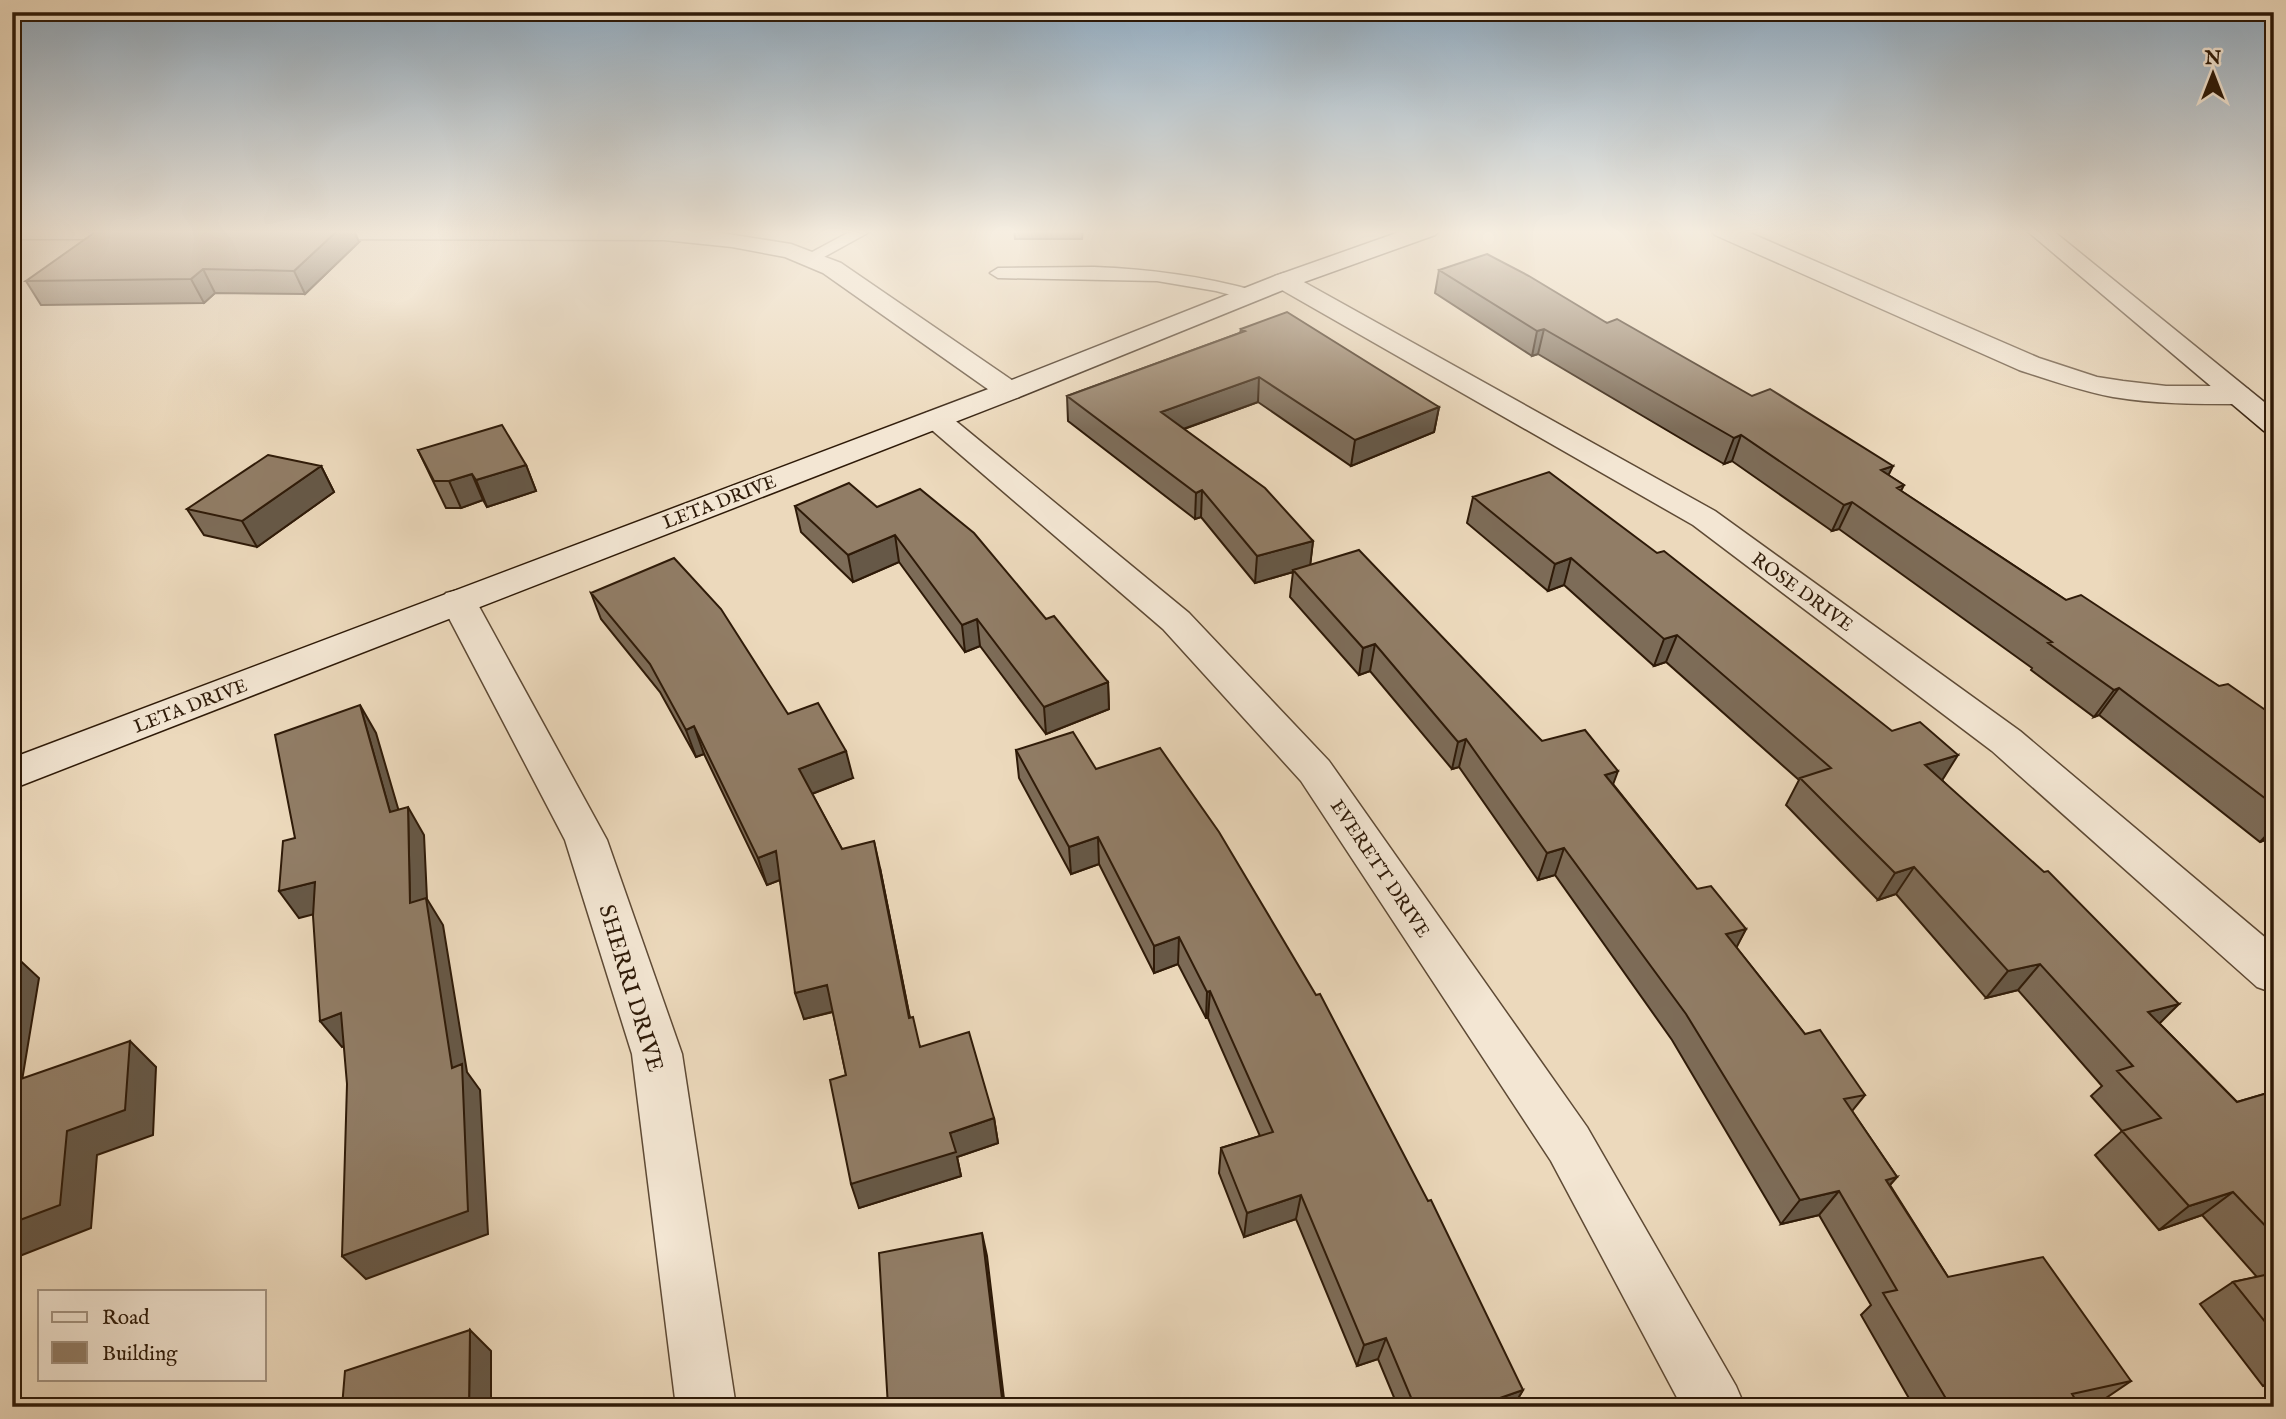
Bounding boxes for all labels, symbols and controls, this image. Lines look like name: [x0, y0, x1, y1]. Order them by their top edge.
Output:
north arrow: [2178, 38, 2248, 108]
text: N: [2204, 47, 2222, 71]
street label: LETA DRIVE: [659, 470, 780, 536]
street label: ROSE DRIVE: [1746, 548, 1857, 638]
street label: LETA DRIVE: [130, 674, 251, 740]
street label: EVERETT DRIVE: [1324, 796, 1434, 943]
street label: SHERRI DRIVE: [591, 901, 670, 1076]
legend: [38, 1290, 266, 1380]
text: Road: [102, 1305, 150, 1332]
text: Building: [102, 1341, 178, 1368]

